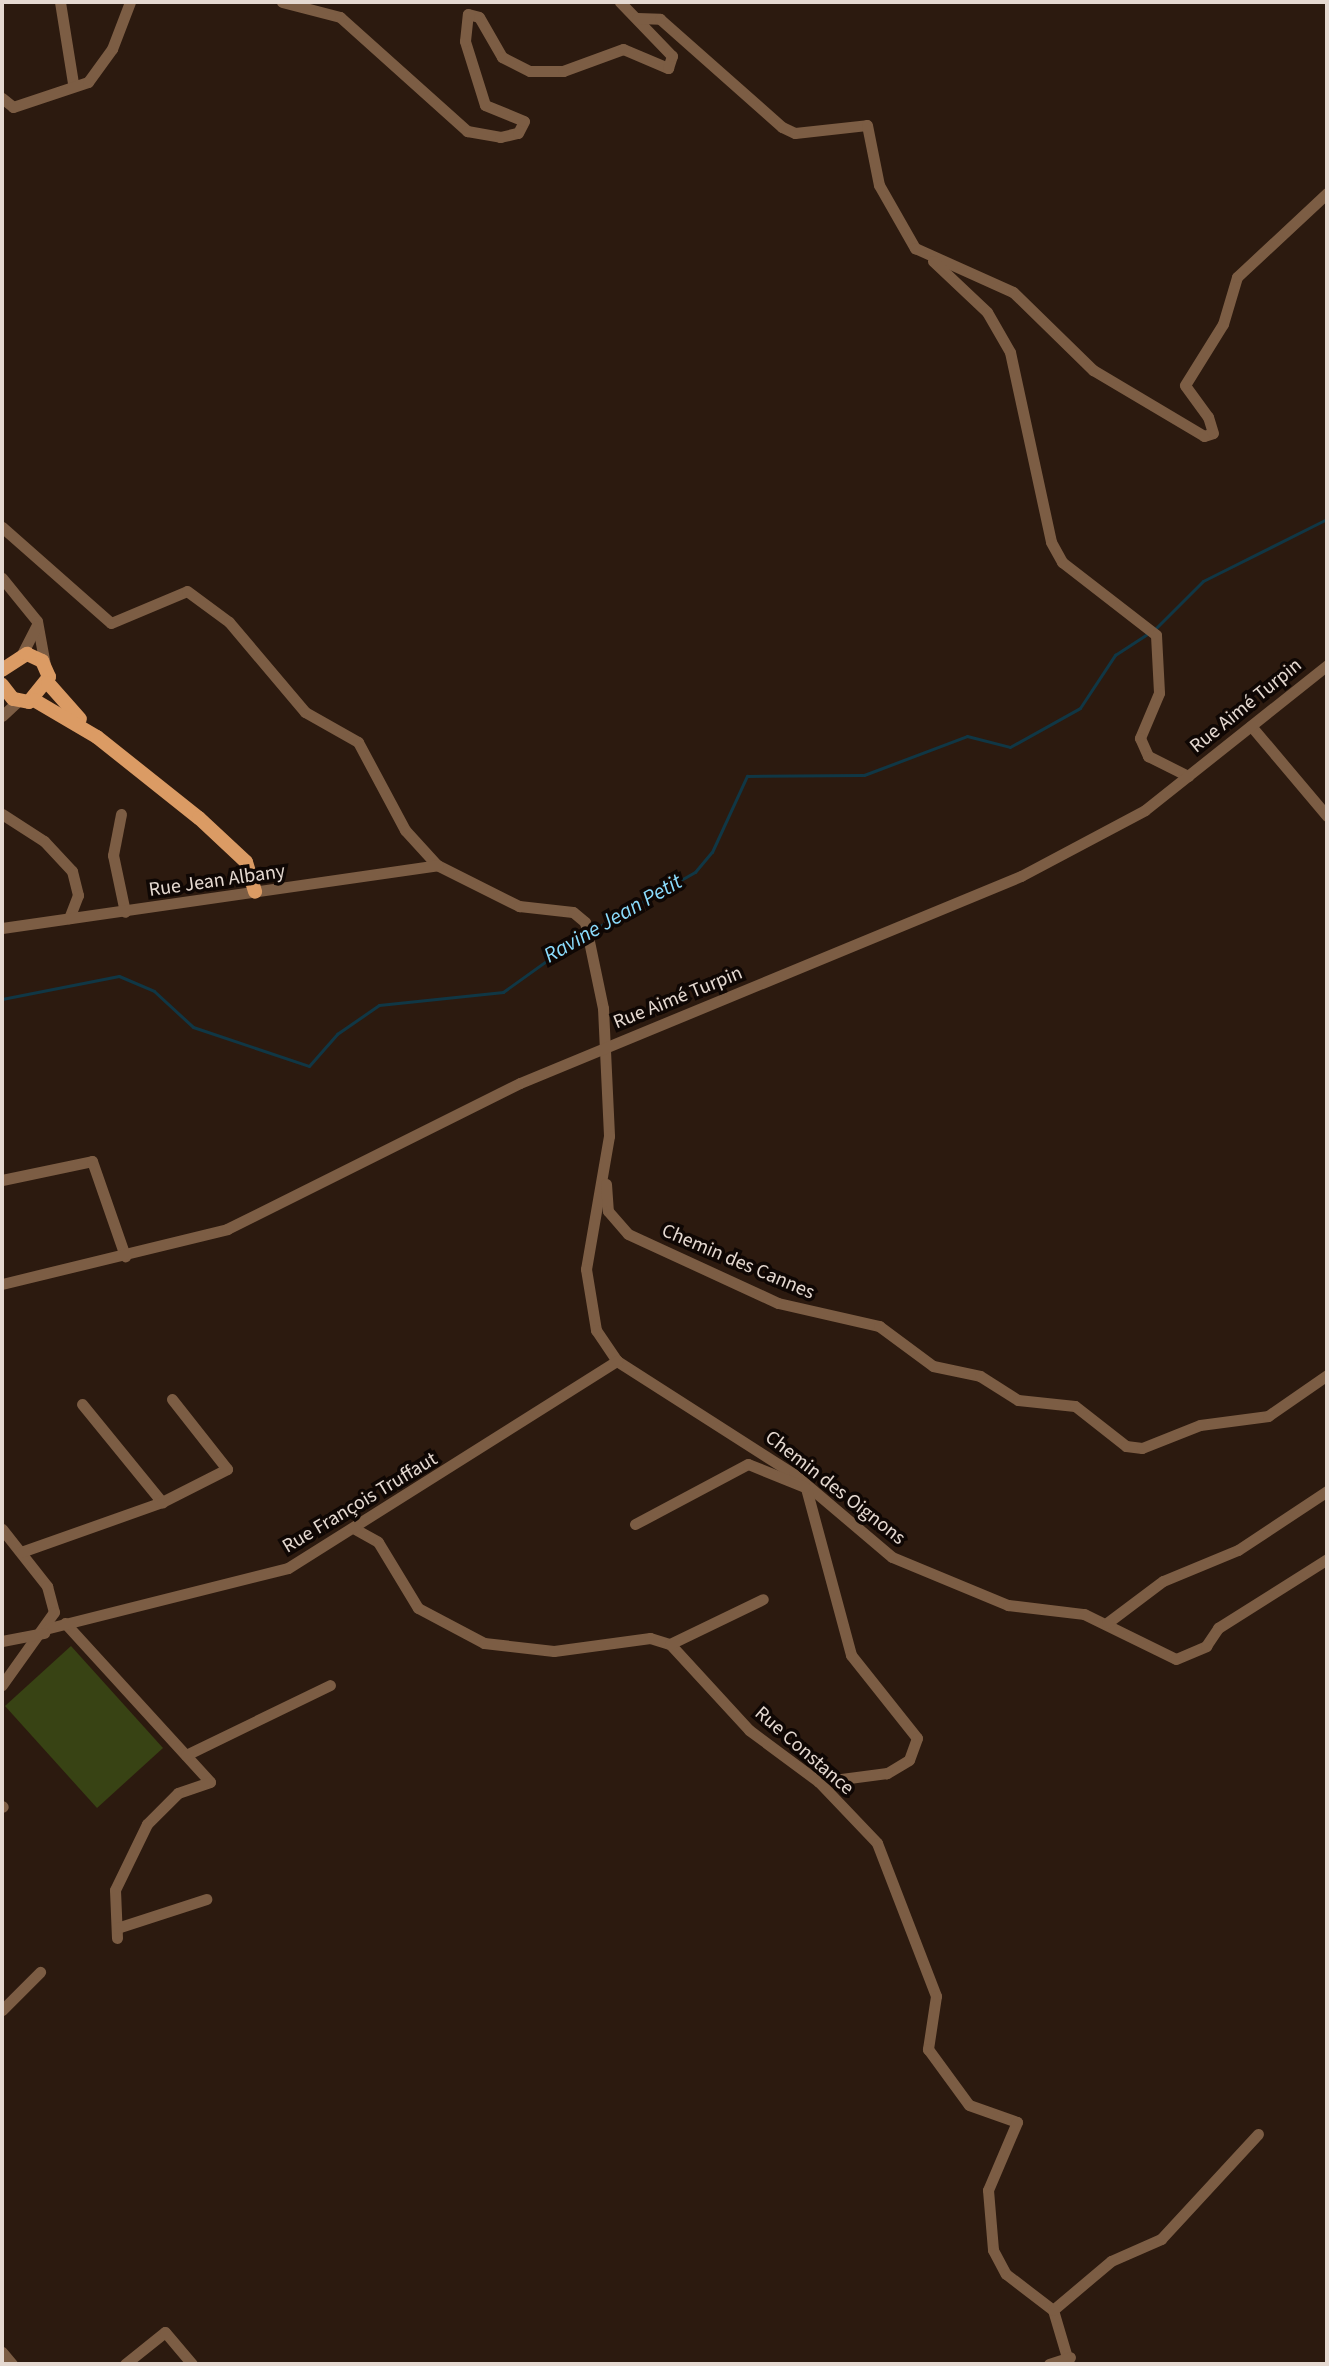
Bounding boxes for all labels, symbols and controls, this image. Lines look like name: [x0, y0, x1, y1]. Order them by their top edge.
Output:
street label: Rue Aimé Turpin: [1185, 654, 1307, 758]
street label: Rue Jean Albany: [147, 860, 287, 902]
water label: Ravine Jean Petit: [539, 869, 687, 969]
street label: Rue Aimé Turpin: [610, 961, 746, 1035]
street label: Chemin des Cannes: [658, 1219, 818, 1305]
street label: Chemin des Oignons: [760, 1426, 910, 1550]
street label: Rue François Truffaut: [278, 1447, 442, 1559]
street label: Rue Constance: [750, 1701, 858, 1801]

